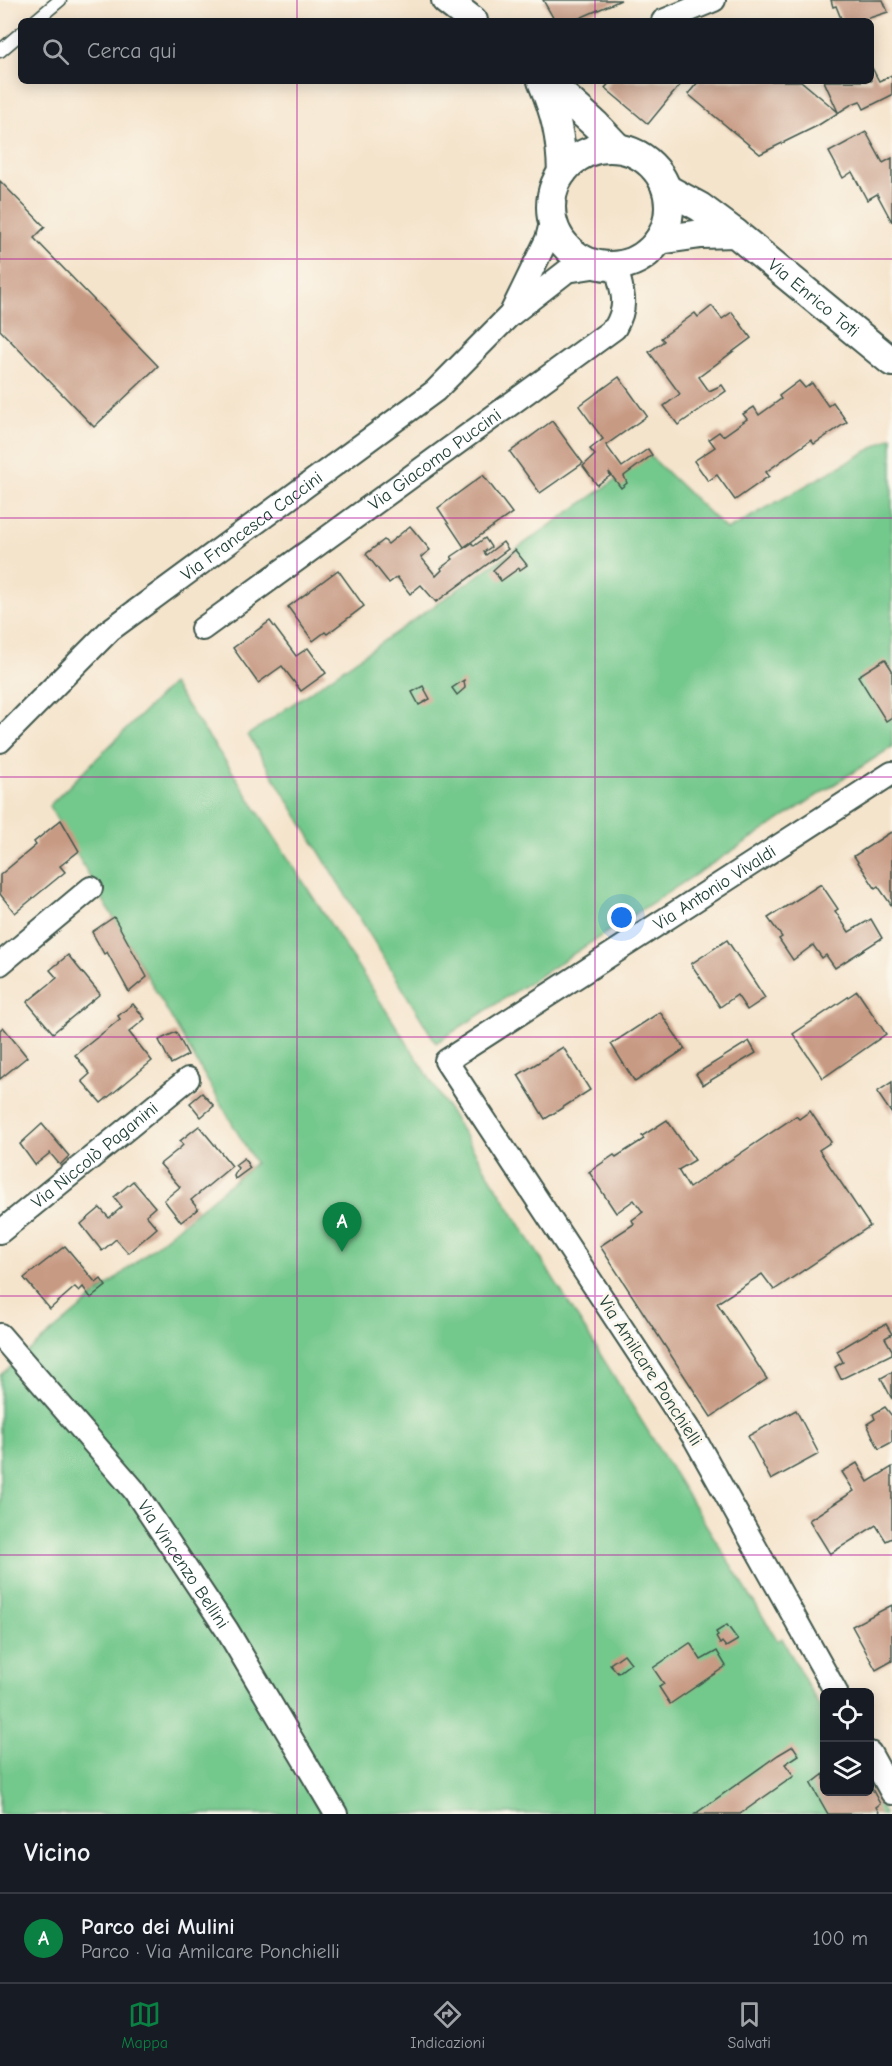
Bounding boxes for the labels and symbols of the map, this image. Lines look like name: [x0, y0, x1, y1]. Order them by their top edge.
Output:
street label: Via Enrico Toti: [764, 254, 863, 341]
street label: Via Giacomo Puccini: [364, 404, 505, 515]
street label: Via Francesca Caccini: [177, 467, 327, 585]
street label: Via Antonio Vivaldi: [650, 840, 780, 935]
your location: [607, 903, 636, 932]
street label: Via Niccolò Paganini: [27, 1097, 162, 1213]
pin: A: [322, 1202, 362, 1252]
street label: Via Amilcare Ponchielli: [594, 1292, 706, 1450]
street label: Via Vincenzo Bellini: [133, 1496, 233, 1632]

